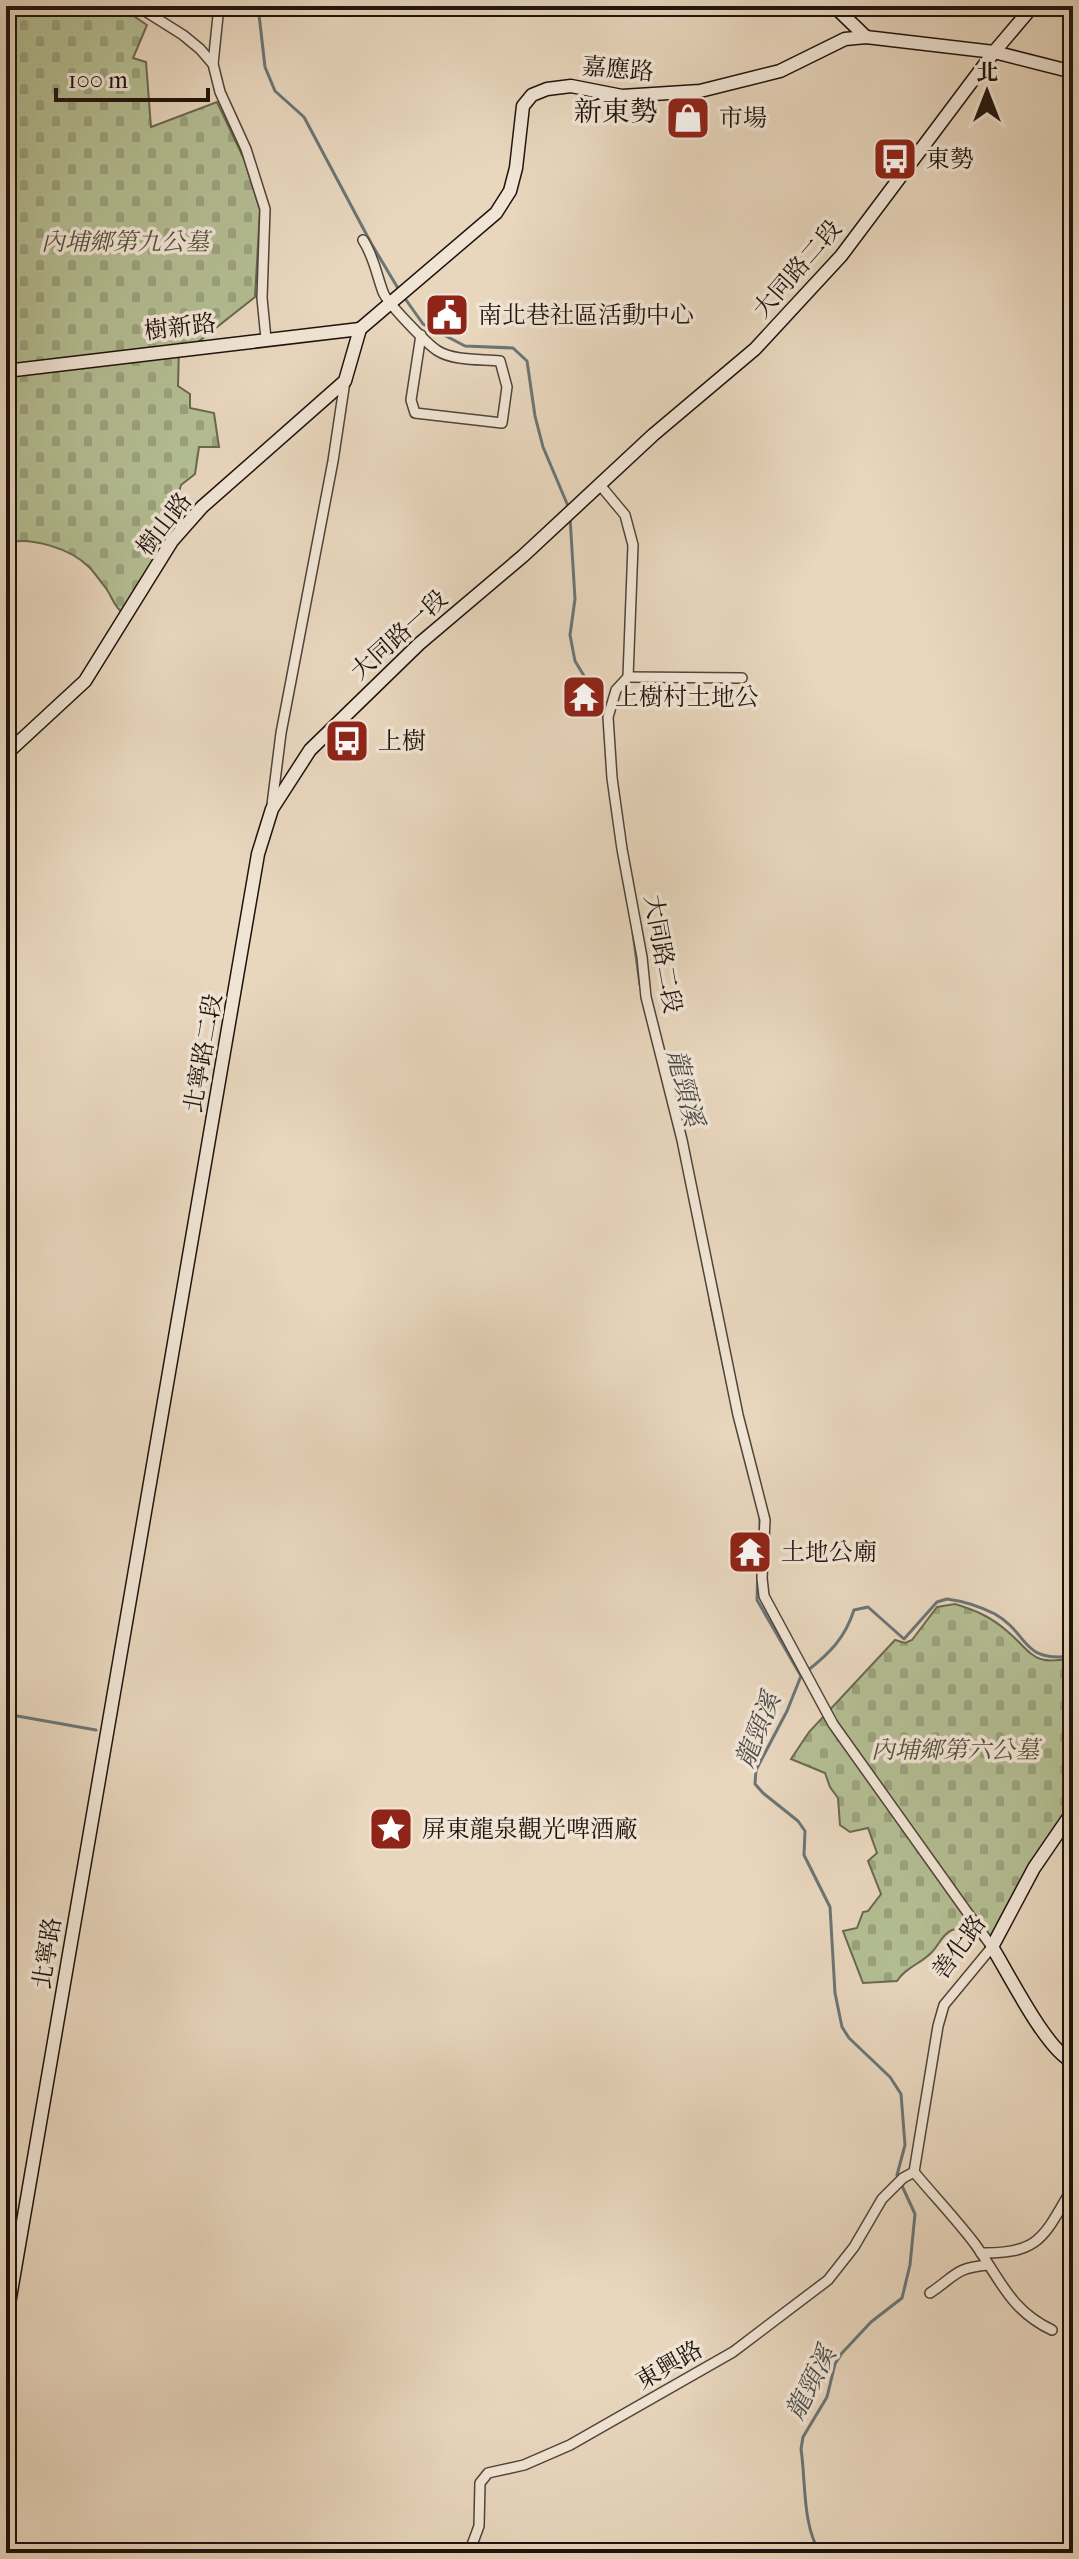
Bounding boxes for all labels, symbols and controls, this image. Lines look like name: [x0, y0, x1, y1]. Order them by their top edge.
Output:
scale bar: [56, 52, 208, 102]
street label: 嘉應路: [581, 52, 655, 86]
north arrow: [947, 52, 1027, 132]
text: 北: [976, 60, 998, 86]
text: 100 m: [68, 66, 128, 94]
shop icon: 市場: [664, 94, 712, 142]
district label: 新東勢: [574, 95, 658, 128]
place label: 市場: [719, 104, 767, 132]
bus stop icon: 東勢: [871, 135, 919, 183]
place label: 東勢: [926, 145, 974, 173]
street label: 大同路二段: [747, 215, 847, 323]
park label: 內埔鄉第九公墓: [41, 228, 213, 256]
public building icon: 南北巷社區活動中心: [423, 291, 471, 339]
place label: 南北巷社區活動中心: [478, 301, 694, 329]
street label: 樹新路: [143, 309, 217, 345]
street label: 樹山路: [131, 487, 197, 561]
street label: 大同路一段: [345, 584, 453, 686]
temple icon: 上樹村土地公: [560, 673, 608, 721]
place label: 上樹村土地公: [615, 683, 759, 711]
bus stop icon: 上樹: [323, 717, 371, 765]
place label: 上樹: [378, 727, 426, 755]
street label: 大同路二段: [639, 892, 687, 1016]
street label: 北寧路二段: [179, 991, 227, 1115]
water label: 龍頸溪: [661, 1046, 710, 1132]
temple icon: 土地公廟: [726, 1528, 774, 1576]
place label: 土地公廟: [781, 1538, 877, 1566]
water label: 龍頸溪: [729, 1685, 788, 1772]
park label: 內埔鄉第六公墓: [871, 1736, 1043, 1764]
place icon: 屏東龍泉觀光啤酒廠: [367, 1805, 415, 1853]
place label: 屏東龍泉觀光啤酒廠: [422, 1815, 638, 1843]
street label: 善化路: [927, 1910, 991, 1984]
street label: 北寧路: [28, 1915, 66, 1991]
street label: 東興路: [631, 2335, 707, 2395]
water label: 龍頸溪: [779, 2339, 844, 2425]

